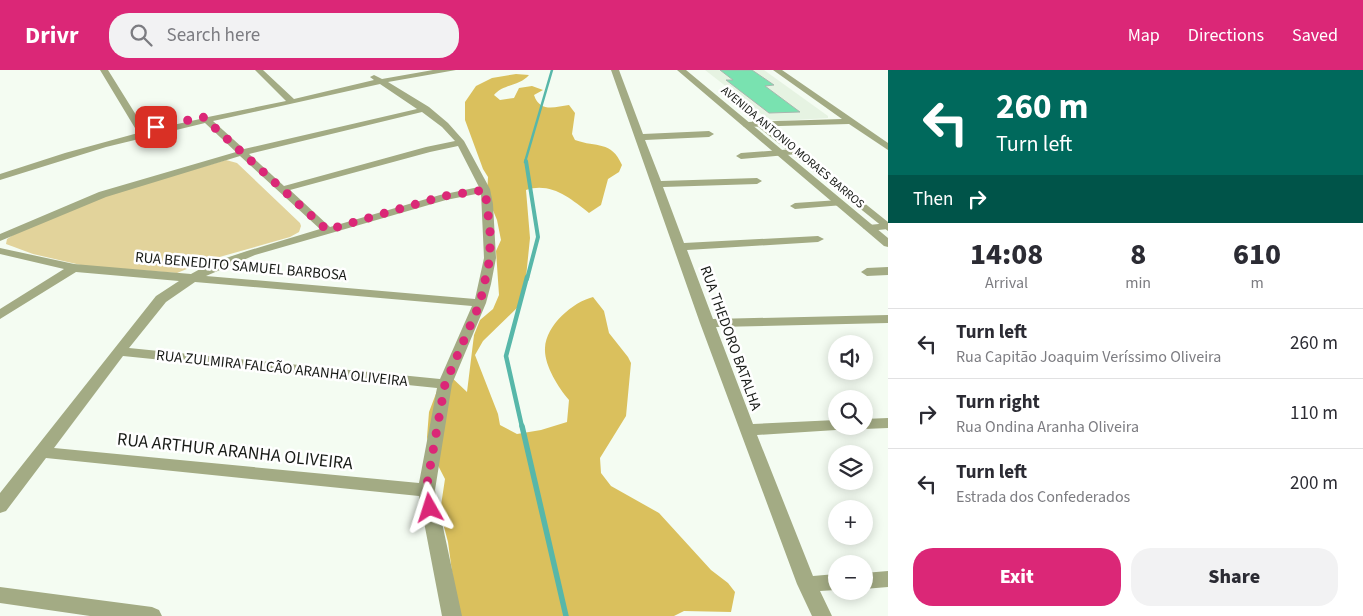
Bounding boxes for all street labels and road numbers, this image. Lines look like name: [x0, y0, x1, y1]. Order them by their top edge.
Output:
street label: AVENIDA ANTONIO MORAES BARROS: [717, 82, 868, 213]
street label: RUA BENEDITO SAMUEL BARBOSA: [134, 247, 349, 286]
street label: RUA THEDORO BATALHA: [695, 263, 767, 414]
street label: RUA ZULMIRA FALCÃO ARANHA OLIVEIRA: [155, 345, 410, 392]
street label: RUA ARTHUR ARANHA OLIVEIRA: [116, 427, 354, 476]

